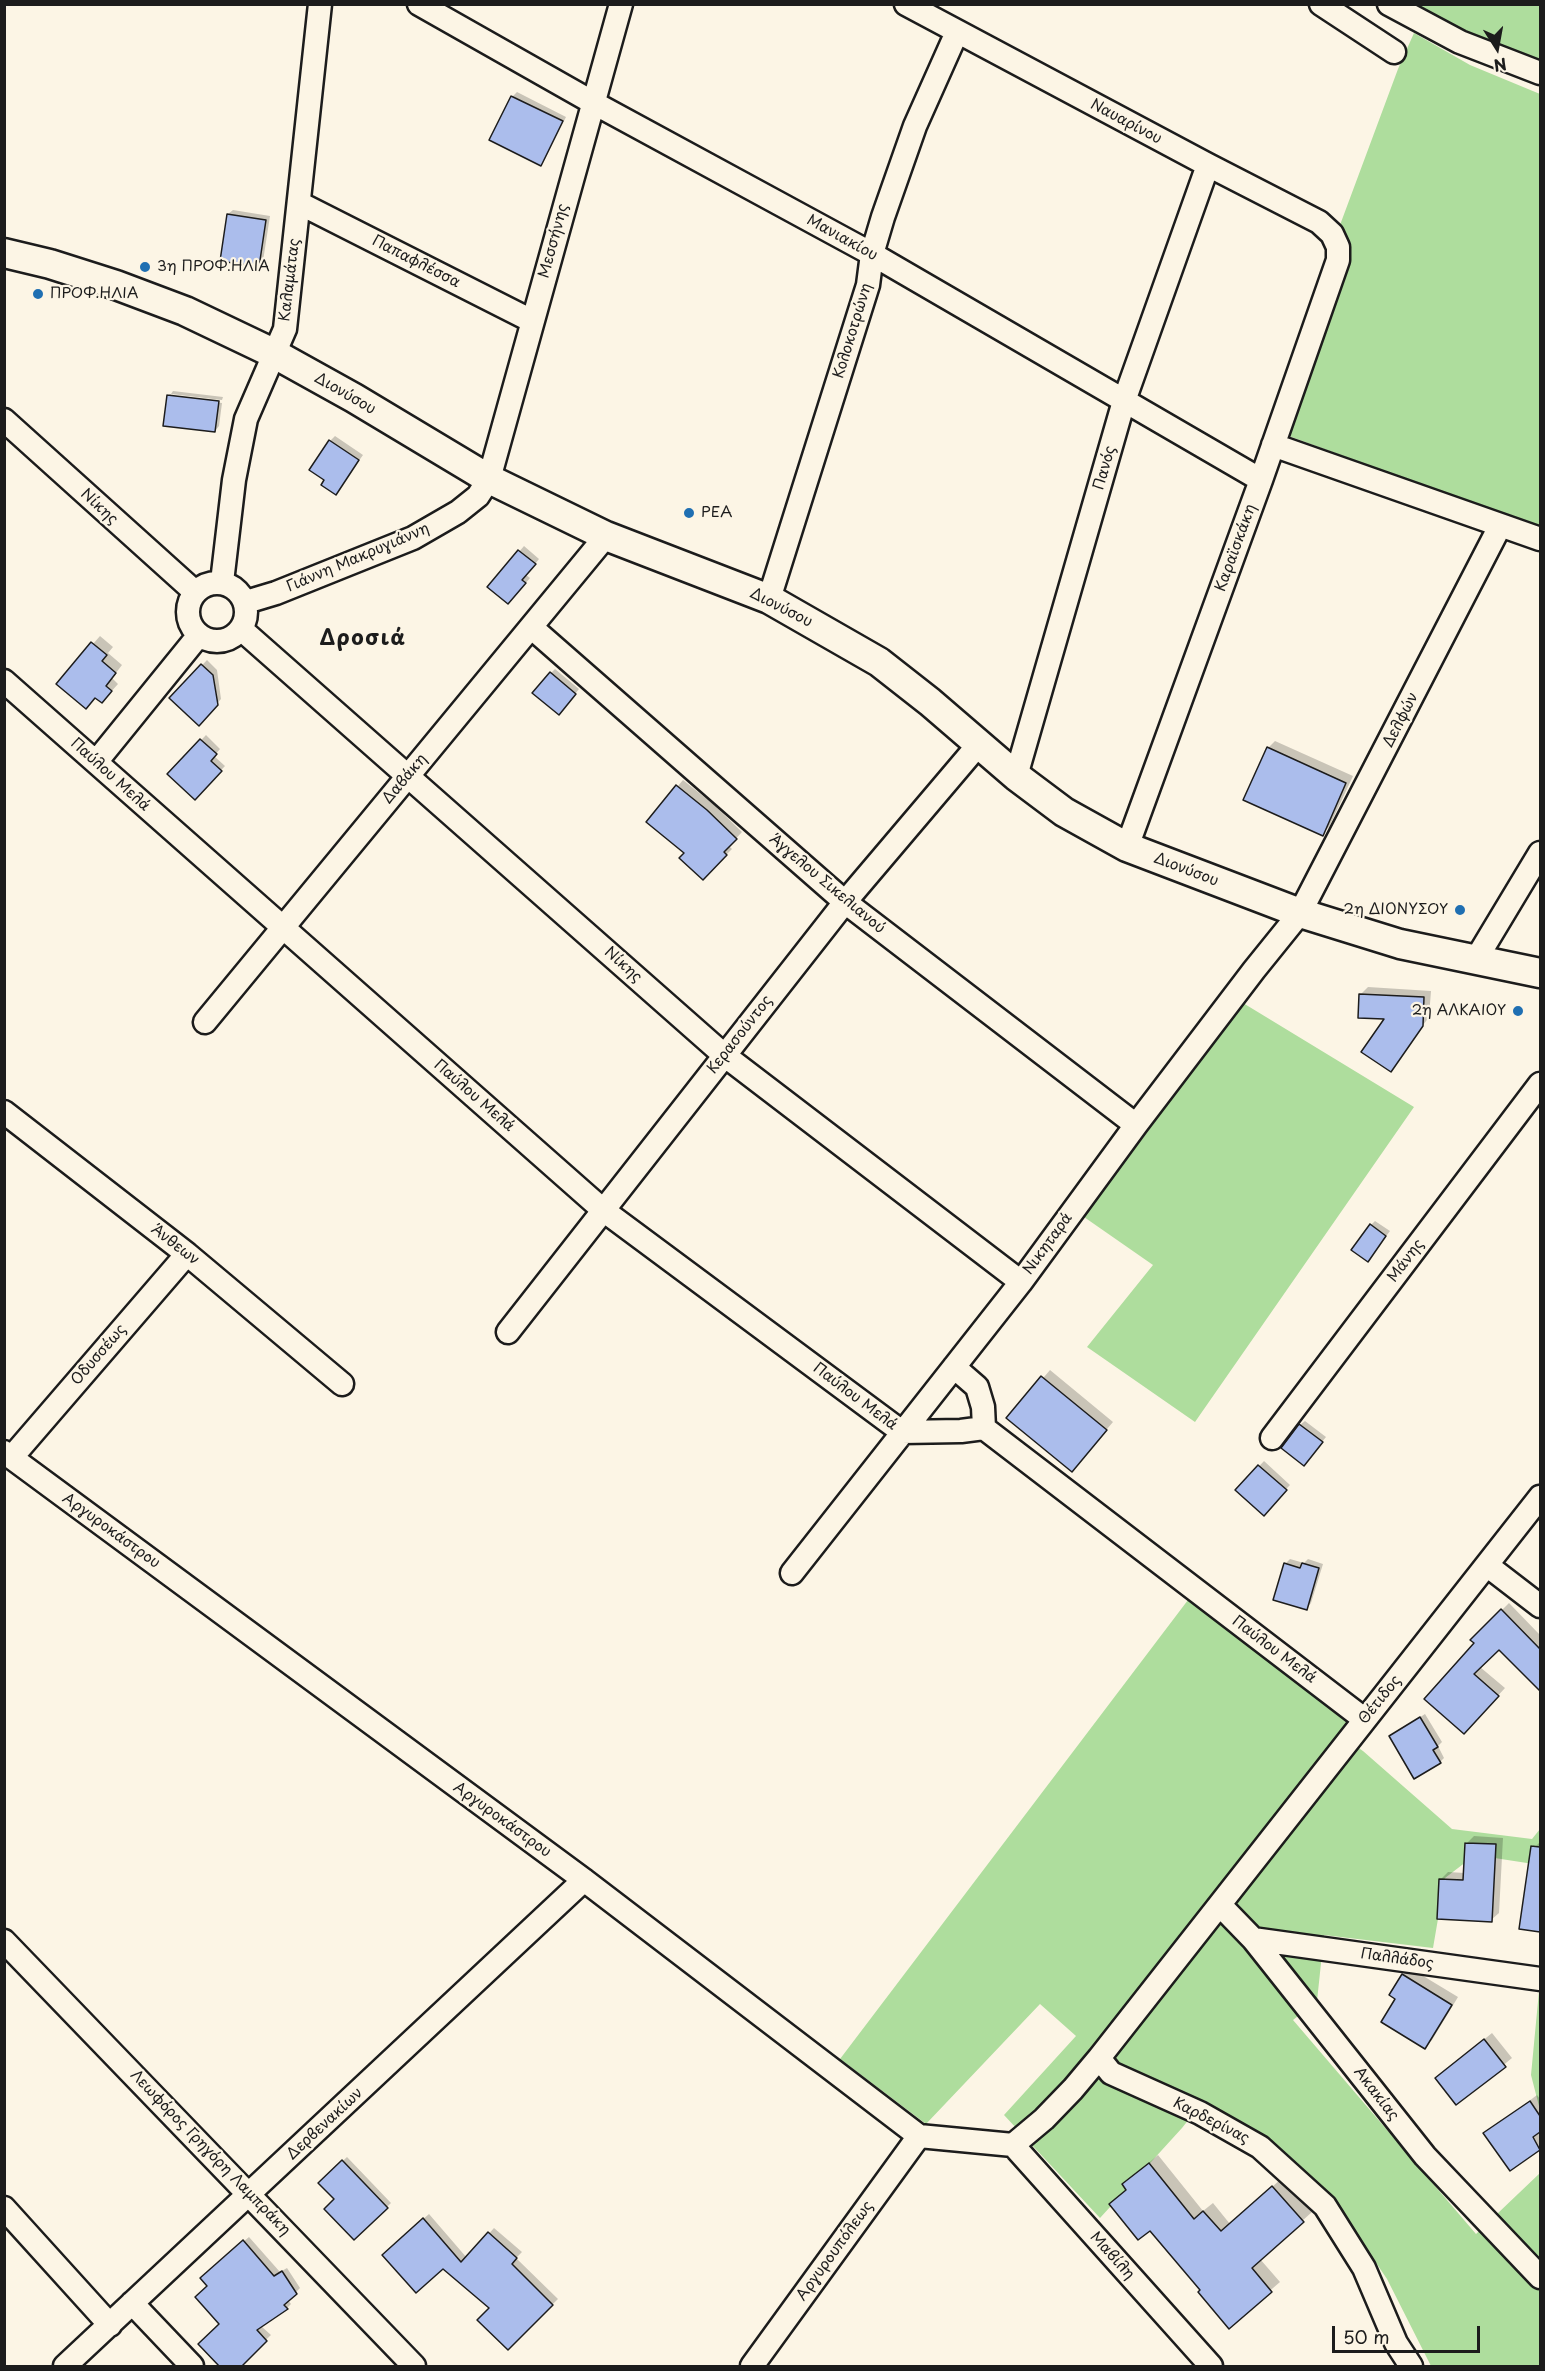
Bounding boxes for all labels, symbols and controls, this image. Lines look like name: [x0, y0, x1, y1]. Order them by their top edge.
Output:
north arrow: [1467, 18, 1527, 78]
text: N: [1492, 53, 1509, 79]
street label: Ναυαρίνου: [1087, 96, 1165, 148]
street label: Μεσσήνης: [535, 202, 573, 280]
street label: Μανιακίου: [803, 211, 881, 265]
street label: Παπαφλέσσα: [369, 232, 463, 292]
street label: Καλαμάτας: [276, 237, 304, 323]
place label: 3η ΠΡΟΦ.ΗΛΙΑ: [157, 258, 270, 276]
marker: 3η ΠΡΟΦ.ΗΛΙΑ: [138, 260, 152, 274]
street label: Κολοκοτρώνη: [830, 281, 876, 381]
place label: ΠΡΟΦ.ΗΛΙΑ: [50, 285, 138, 303]
marker: ΠΡΟΦ.ΗΛΙΑ: [31, 287, 45, 301]
street label: Διονύσου: [311, 369, 379, 419]
street label: Πανός: [1090, 444, 1120, 492]
street label: Νίκης: [77, 485, 121, 529]
street label: Καραϊσκάκη: [1212, 502, 1260, 594]
place label: ΡΕΑ: [701, 504, 732, 522]
marker: ΡΕΑ: [682, 506, 696, 520]
street label: Γιάννη Μακρυγιάννη: [284, 520, 432, 596]
street label: Διονύσου: [747, 585, 815, 631]
district label: Δροσιά: [319, 626, 407, 652]
street label: Δελφών: [1380, 689, 1422, 751]
street label: Παύλου Μελά: [67, 735, 153, 815]
street label: Δαβάκη: [379, 750, 431, 808]
street label: Άγγελου Σικελιανού: [765, 830, 889, 938]
street label: Διονύσου: [1151, 849, 1221, 891]
place label: 2η ΔΙΟΝΥΣΟΥ: [1344, 901, 1448, 919]
marker: 2η ΔΙΟΝΥΣΟΥ: [1453, 903, 1467, 917]
street label: Νίκης: [601, 944, 645, 986]
street label: Κερασούντος: [704, 992, 776, 1078]
place label: 2η ΑΛΚΑΙΟΥ: [1412, 1002, 1506, 1020]
marker: 2η ΑΛΚΑΙΟΥ: [1511, 1004, 1525, 1018]
street label: Παύλου Μελά: [430, 1056, 518, 1136]
street label: Νικηταρά: [1020, 1210, 1076, 1278]
street label: Άνθεων: [147, 1221, 203, 1269]
street label: Μάνης: [1384, 1236, 1428, 1286]
street label: Οδυσσέως: [68, 1321, 130, 1389]
street label: Παύλου Μελά: [809, 1360, 901, 1434]
street label: Αργυροκάστρου: [59, 1490, 163, 1572]
street label: Παύλου Μελά: [1228, 1613, 1320, 1687]
street label: Θέτιδος: [1355, 1672, 1405, 1728]
street label: Αργυροκάστρου: [450, 1779, 554, 1861]
street label: Παλλάδος: [1359, 1945, 1435, 1973]
street label: Ακακίας: [1350, 2064, 1402, 2124]
street label: Λεωφόρος Γρηγόρη Λαμπράκη: [126, 2067, 294, 2239]
street label: Δερβενακίων: [283, 2084, 367, 2164]
street label: Καρδερίνας: [1170, 2094, 1252, 2148]
street label: Αργυρουπόλεως: [793, 2198, 877, 2304]
street label: Μαβίλη: [1086, 2229, 1138, 2283]
scale bar: [1335, 2314, 1484, 2352]
text: 50 m: [1343, 2323, 1390, 2350]

